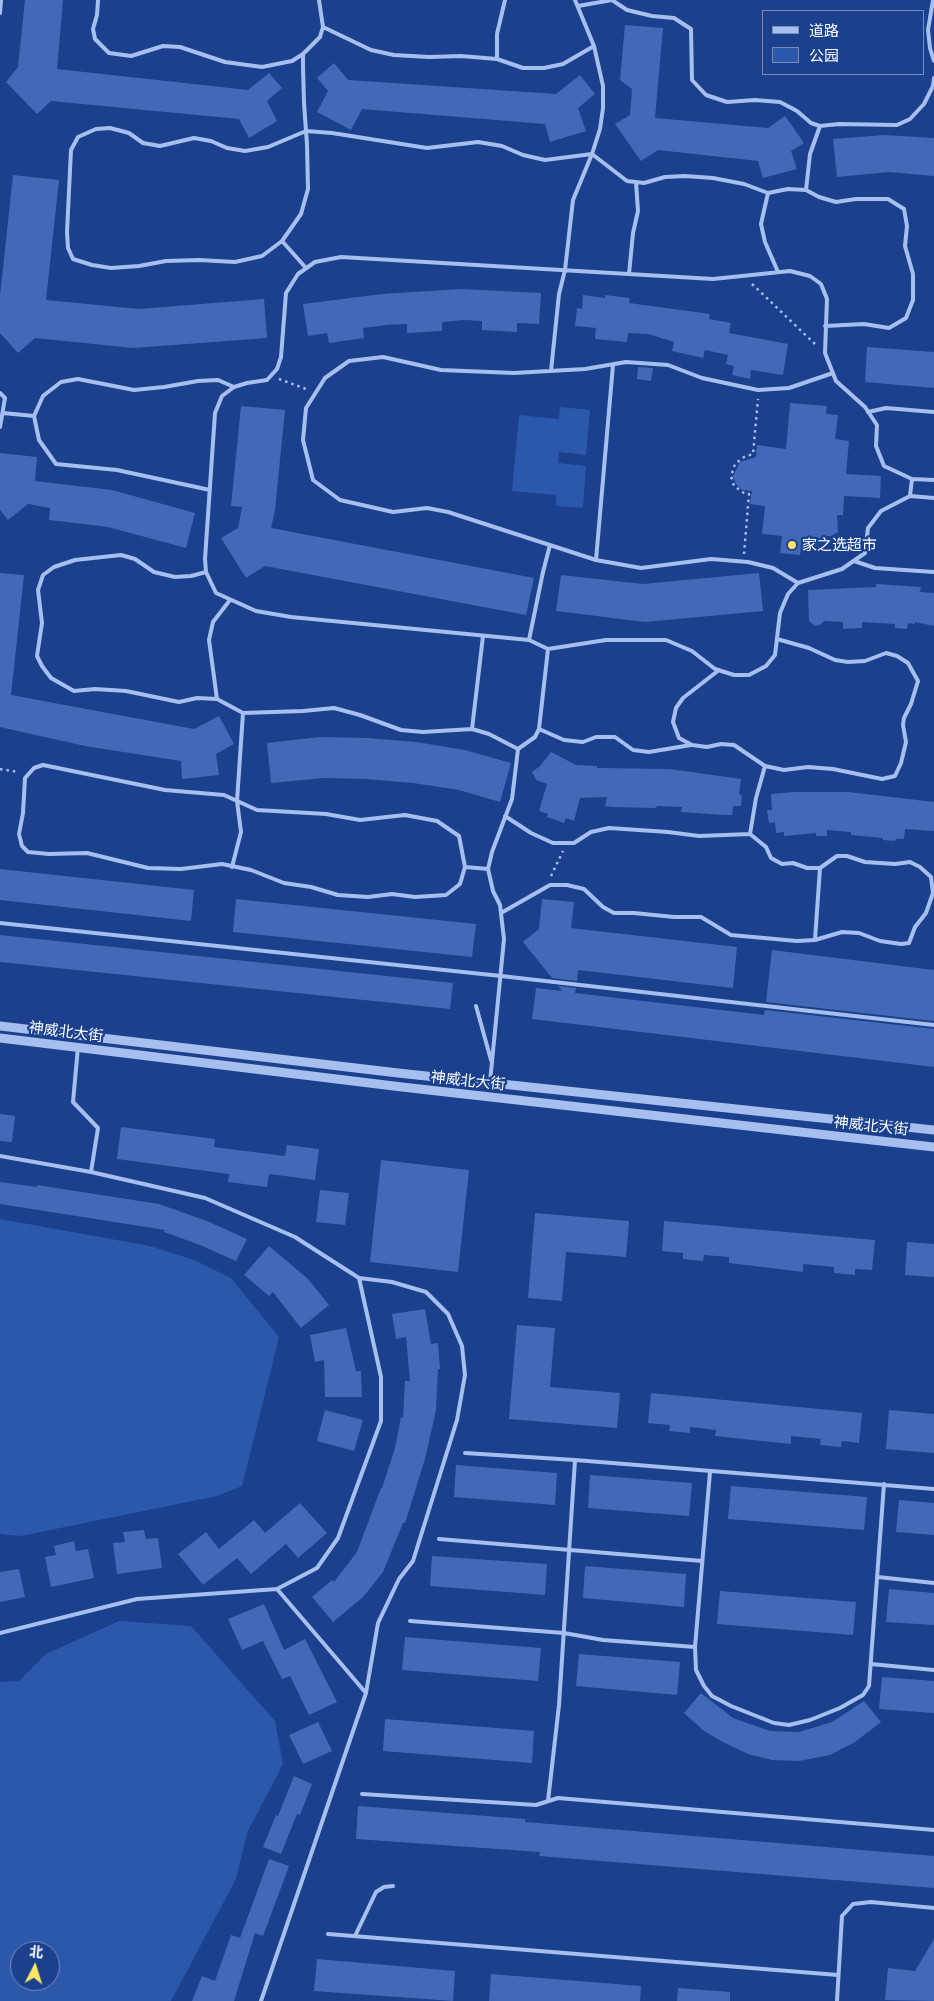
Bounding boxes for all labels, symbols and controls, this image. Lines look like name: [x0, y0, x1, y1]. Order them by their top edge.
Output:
legend: [762, 10, 924, 75]
text: 道路: [809, 22, 839, 39]
text: 公园: [809, 47, 839, 64]
place label: 家之选超市: [802, 536, 877, 554]
marker: 家之选超市: [786, 539, 798, 551]
street label: 神威北大街: [28, 1018, 104, 1046]
street label: 神威北大街: [430, 1068, 506, 1094]
street label: 神威北大街: [833, 1113, 909, 1139]
north arrow: [10, 1941, 60, 1991]
text: 北: [29, 1943, 44, 1961]

